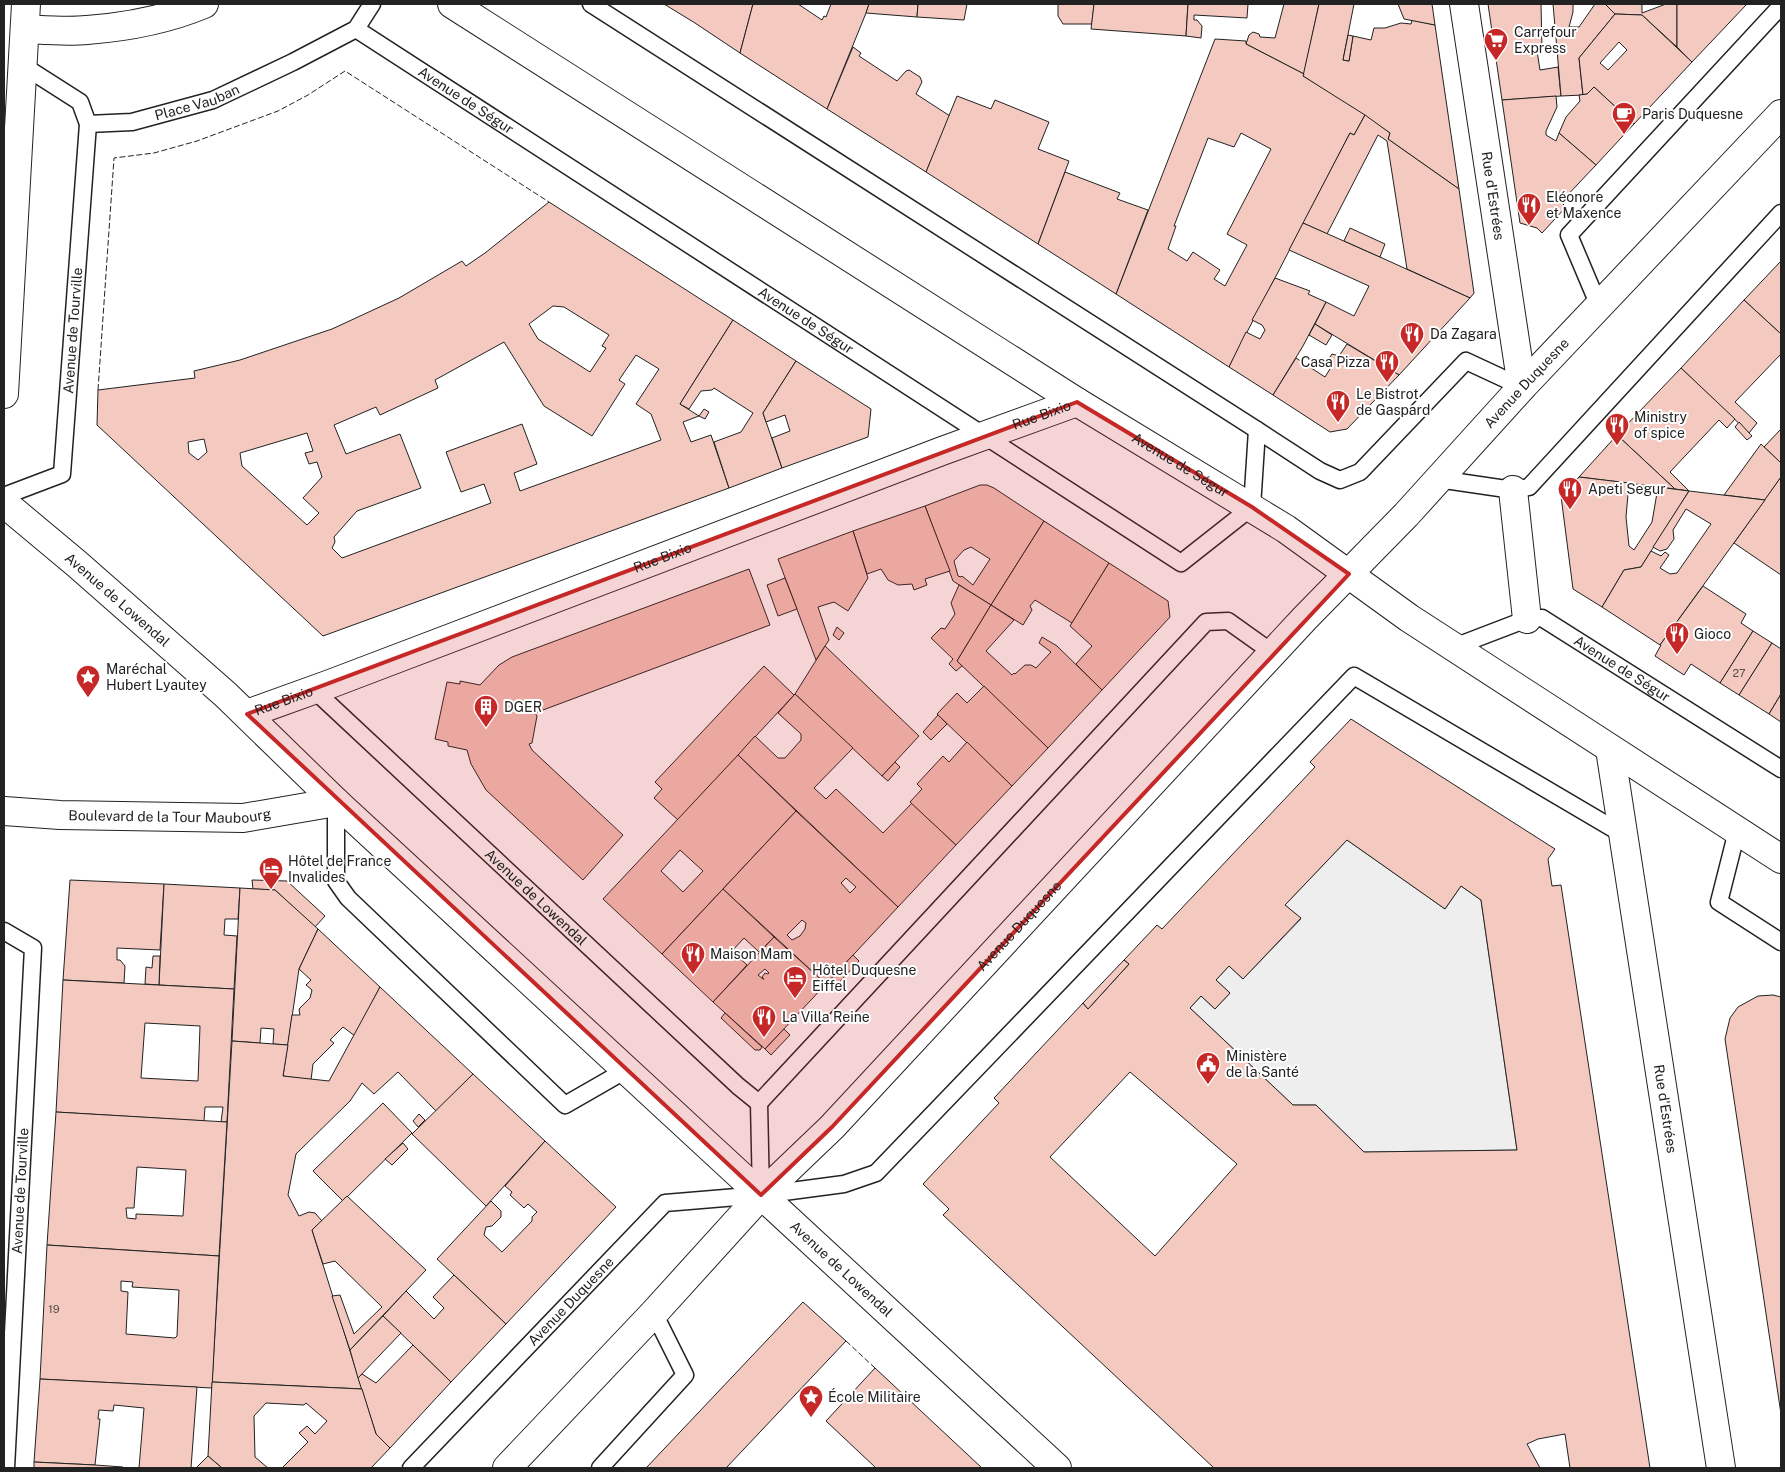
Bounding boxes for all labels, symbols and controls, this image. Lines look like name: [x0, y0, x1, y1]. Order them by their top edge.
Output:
place label: Carrefour Express: [1514, 24, 1577, 56]
supermarket icon: Carrefour Express: [1483, 27, 1509, 61]
street label: Avenue de Ségur: [415, 63, 517, 137]
street label: Place Vauban: [153, 81, 242, 123]
cafe icon: Paris Duquesne: [1611, 101, 1637, 135]
place label: Paris Duquesne: [1642, 106, 1743, 122]
street label: Rue d'Estrées: [1478, 150, 1508, 241]
place label: Eléonore et Maxence: [1546, 189, 1622, 221]
restaurant icon: Eléonore et Maxence: [1516, 192, 1542, 226]
street label: Avenue de Tourville: [60, 267, 85, 394]
street label: Avenue de Ségur: [755, 284, 857, 357]
restaurant icon: Da Zagara: [1399, 321, 1425, 355]
place label: Da Zagara: [1430, 326, 1497, 342]
street label: Avenue Duquesne: [1481, 335, 1572, 431]
restaurant icon: Casa Pizza: [1374, 349, 1400, 383]
place label: Casa Pizza: [1301, 354, 1370, 370]
place label: Le Bistrot de Gaspard: [1356, 386, 1430, 418]
restaurant icon: Le Bistrot de Gaspard: [1325, 389, 1351, 423]
street label: Rue Bixio: [1010, 397, 1073, 433]
place label: Ministry of spice: [1634, 409, 1688, 441]
restaurant icon: Ministry of spice: [1604, 412, 1630, 446]
street label: Avenue de Ségur: [1129, 429, 1232, 500]
restaurant icon: Apeti Segur: [1557, 476, 1583, 510]
place label: Apeti Segur: [1588, 481, 1666, 497]
street label: Rue Bixio: [631, 539, 694, 576]
street label: Avenue de Lowendal: [62, 550, 173, 650]
restaurant icon: Gioco: [1664, 621, 1690, 655]
place label: Gioco: [1694, 626, 1731, 642]
street label: Avenue de Ségur: [1571, 632, 1673, 705]
place label: Maréchal Hubert Lyautey: [106, 661, 207, 693]
place icon: Maréchal Hubert Lyautey: [75, 664, 101, 698]
house number: 27: [1732, 667, 1746, 679]
street label: Rue Bixio: [252, 683, 315, 719]
building icon: DGER: [473, 694, 499, 728]
place label: DGER: [504, 699, 542, 715]
street label: Boulevard de la Tour Maubourg: [68, 805, 273, 826]
street label: Avenue de Lowendal: [482, 846, 590, 949]
place label: Hôtel de France Invalides: [288, 853, 391, 885]
hotel icon: Hôtel de France Invalides: [258, 856, 284, 890]
street label: Avenue Duquesne: [973, 877, 1065, 974]
restaurant icon: Maison Mam: [680, 941, 706, 975]
place label: Maison Mam: [710, 946, 792, 962]
place label: Hôtel Duquesne Eiffel: [812, 962, 916, 994]
hotel icon: Hôtel Duquesne Eiffel: [782, 965, 808, 999]
restaurant icon: La Villa Reine: [751, 1004, 777, 1038]
place label: La Villa Reine: [782, 1009, 870, 1025]
place label: Ministère de la Santé: [1226, 1048, 1299, 1080]
public building icon: Ministère de la Santé: [1195, 1051, 1221, 1085]
street label: Rue d'Estrées: [1651, 1063, 1680, 1154]
street label: Avenue de Tourville: [9, 1127, 31, 1255]
street label: Avenue de Lowendal: [787, 1218, 896, 1320]
street label: Avenue Duquesne: [525, 1253, 617, 1349]
house number: 19: [48, 1303, 60, 1315]
place icon: École Militaire: [798, 1384, 824, 1418]
place label: École Militaire: [828, 1388, 921, 1405]

